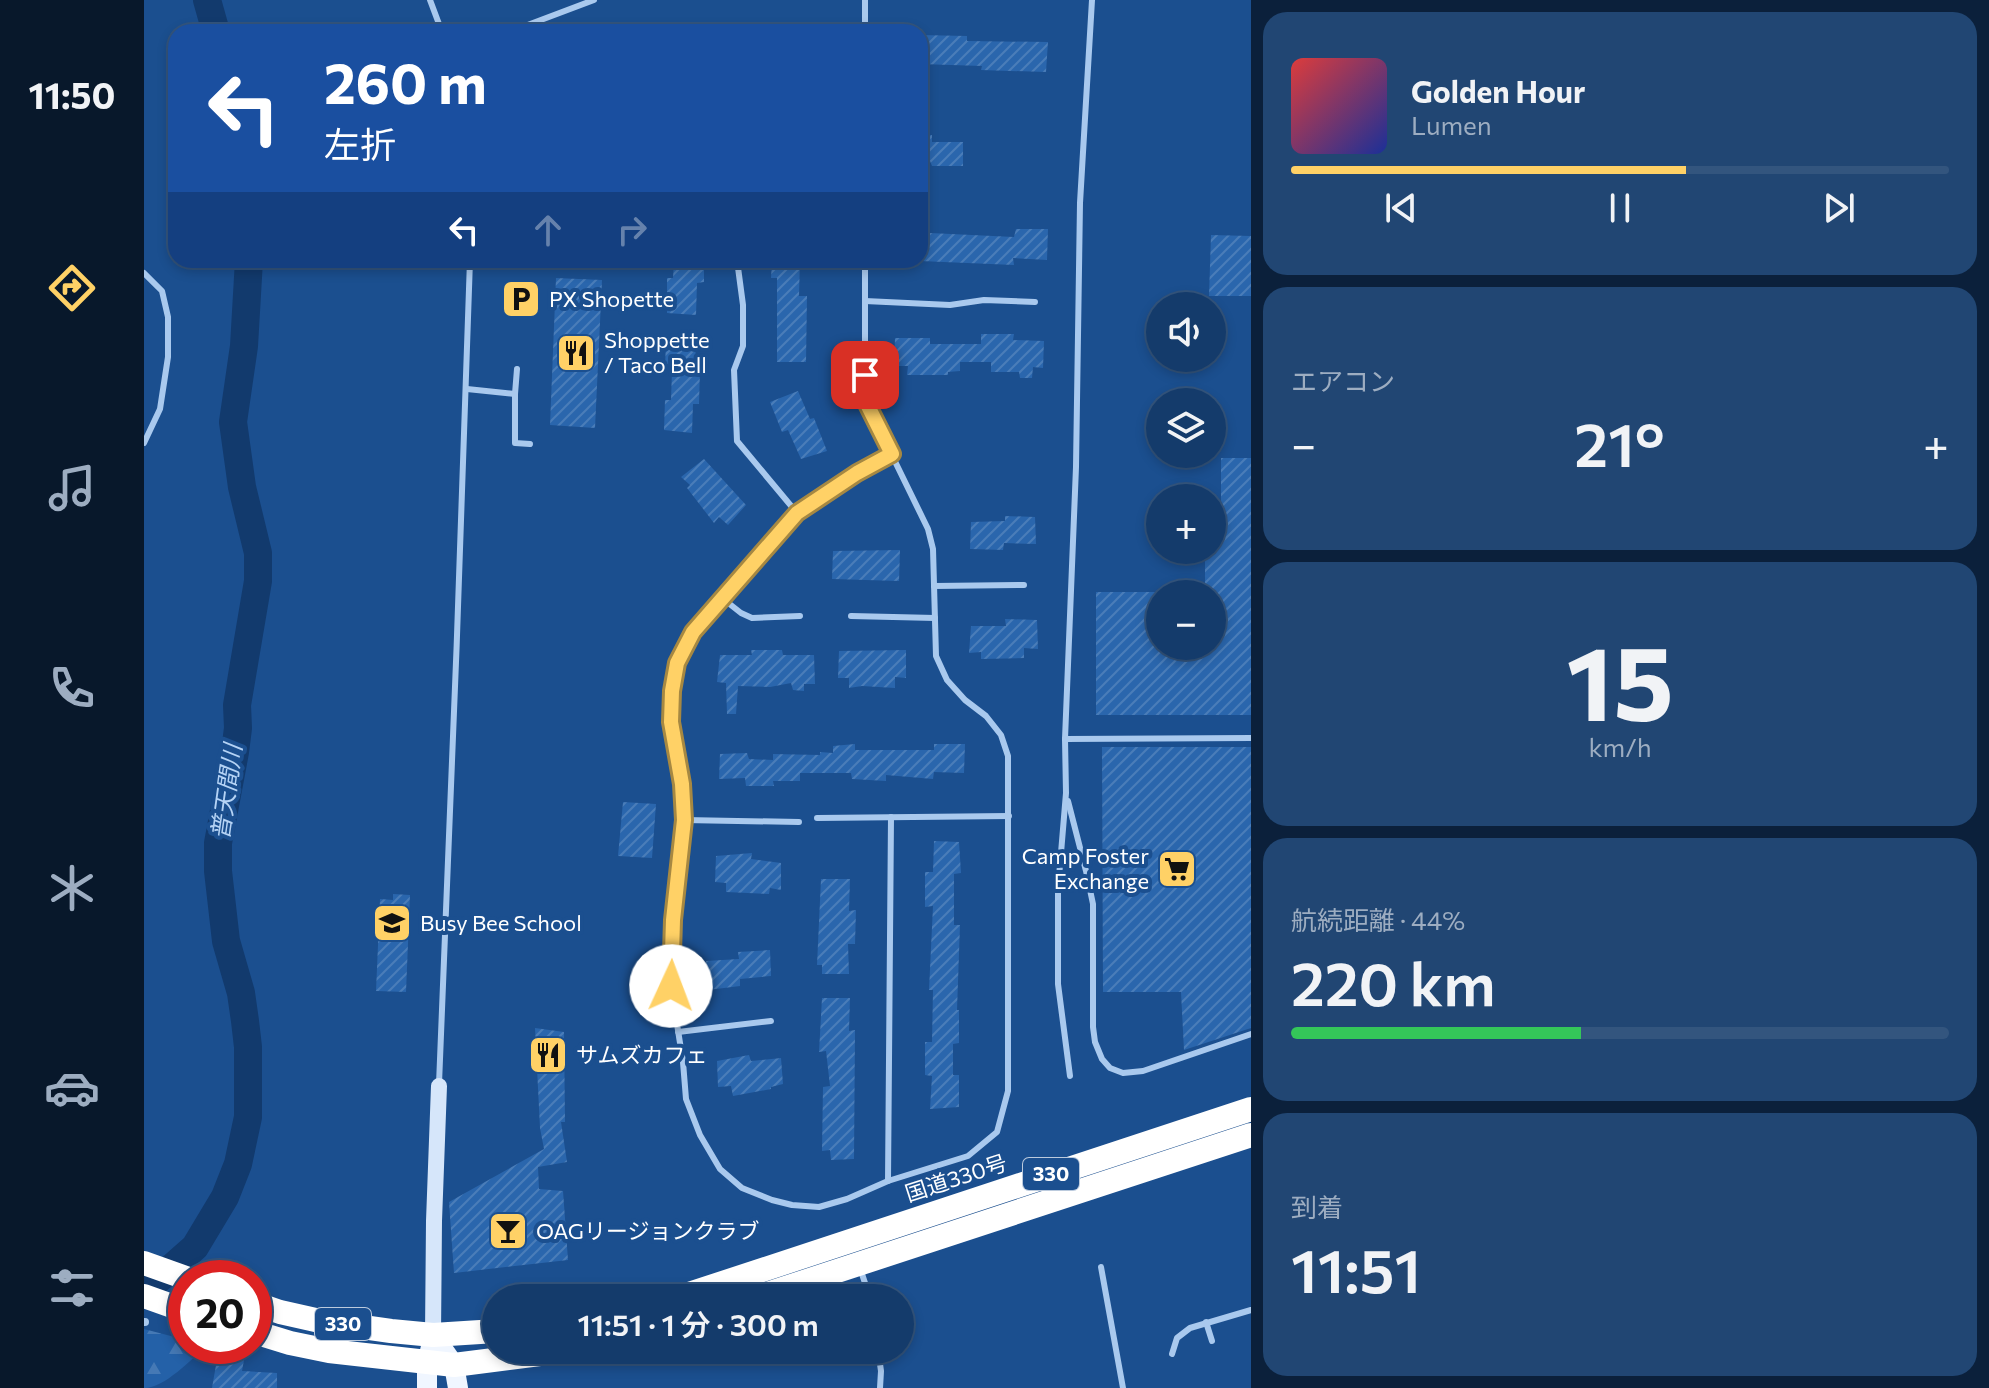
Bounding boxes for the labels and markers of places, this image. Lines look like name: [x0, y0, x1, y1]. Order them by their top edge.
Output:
parking icon: PX Shopette: [500, 278, 542, 320]
place label: PX Shopette: [549, 285, 674, 312]
place label: Shoppette / Taco Bell: [604, 326, 710, 378]
restaurant icon: Shoppette / Taco Bell: [555, 332, 597, 374]
pin: [831, 341, 899, 409]
place label: Camp Foster Exchange: [1022, 842, 1149, 894]
supermarket icon: Camp Foster Exchange: [1156, 848, 1198, 890]
school or university icon: Busy Bee School: [371, 902, 413, 944]
place label: Busy Bee School: [420, 909, 582, 936]
restaurant icon: サムズカフェ: [527, 1034, 569, 1076]
place label: サムズカフェ: [576, 1041, 708, 1068]
bar icon: OAGリージョンクラブ: [487, 1210, 529, 1252]
place label: OAGリージョンクラブ: [536, 1217, 760, 1244]

